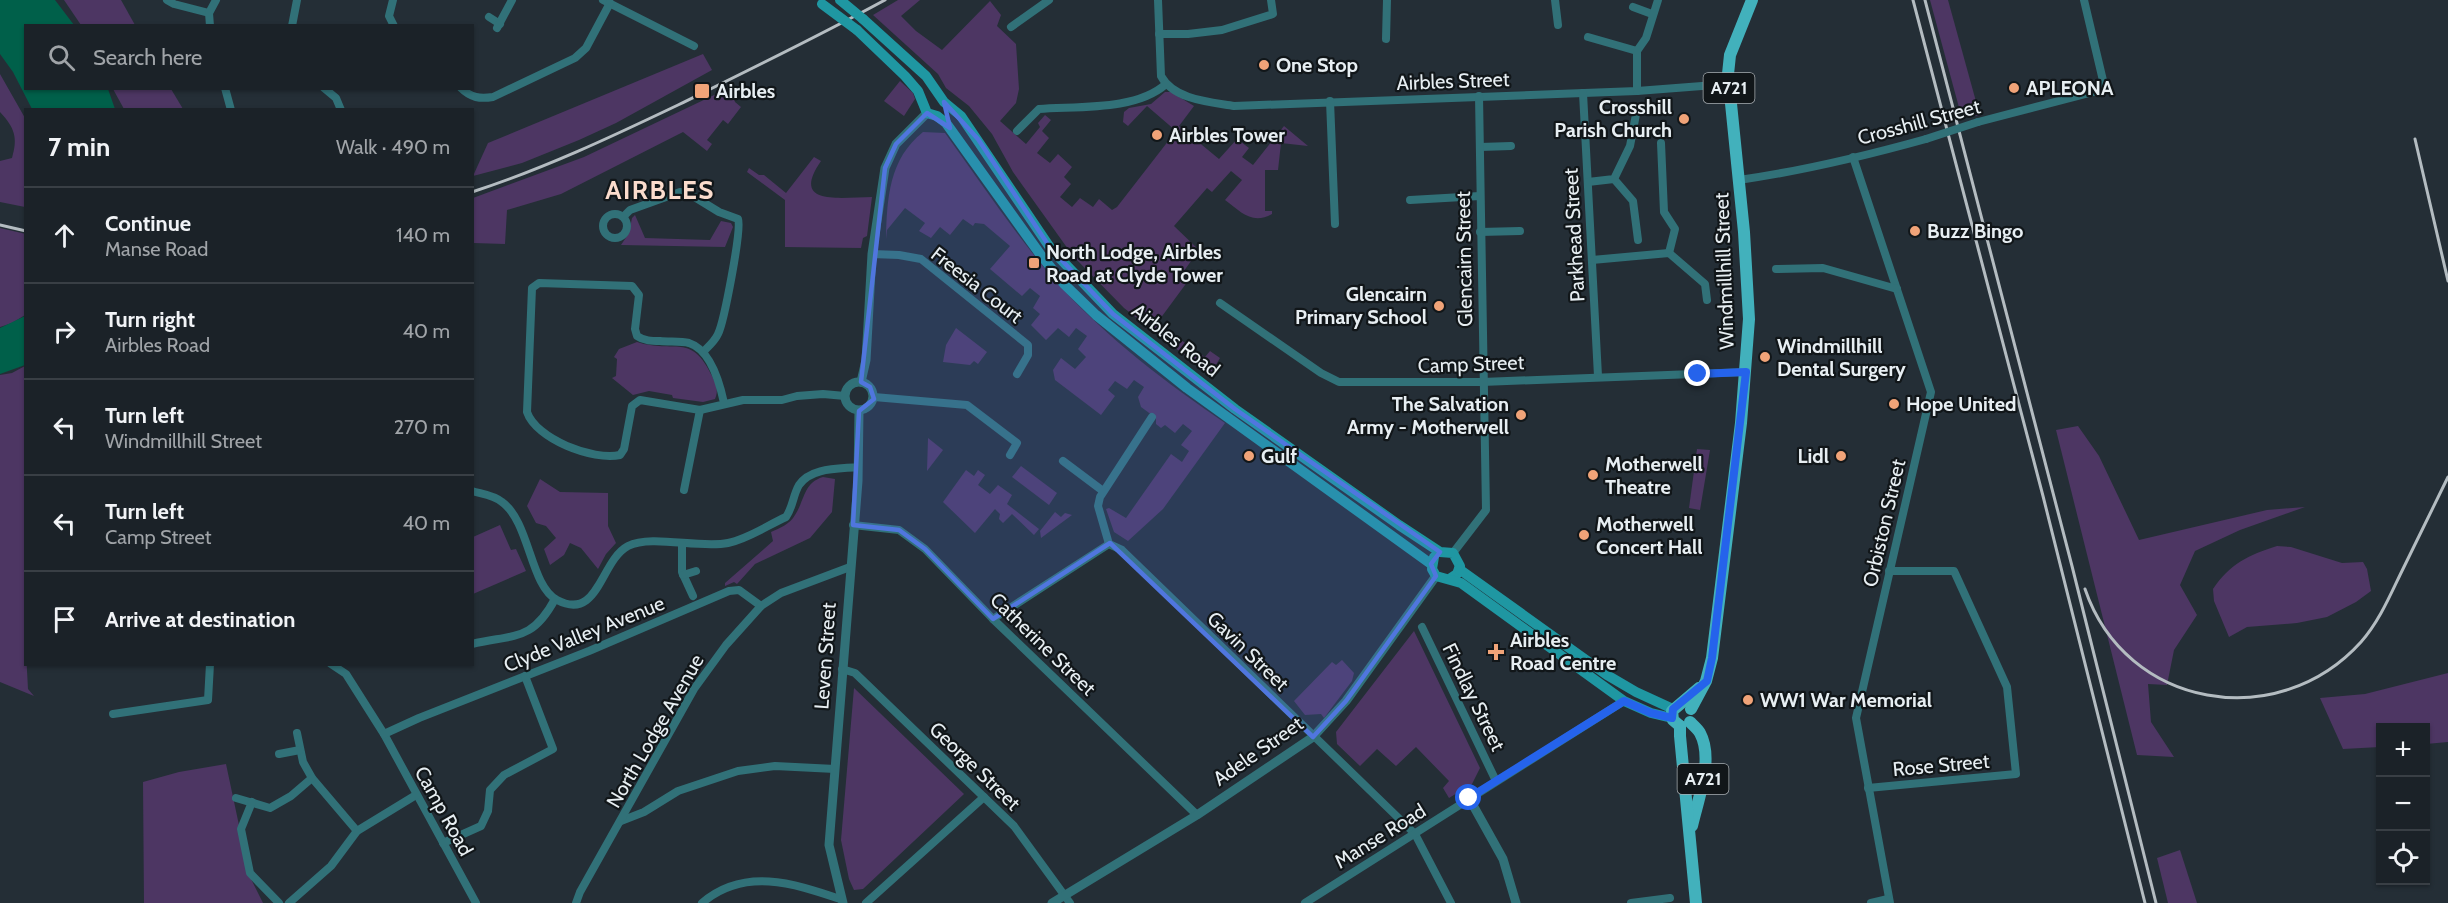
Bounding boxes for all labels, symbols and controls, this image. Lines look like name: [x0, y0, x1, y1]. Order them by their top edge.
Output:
search box: [24, 24, 474, 90]
icon: search: [45, 41, 78, 74]
text: Search here: [93, 44, 202, 71]
place label: One Stop: [1276, 53, 1358, 77]
marker: One Stop: [1257, 58, 1271, 72]
street label: Airbles Street: [1396, 67, 1510, 95]
road number: A721: [1704, 73, 1754, 103]
place label: APLEONA: [2026, 76, 2114, 100]
place label: Airbles: [716, 79, 775, 103]
marker: APLEONA: [2007, 81, 2021, 95]
marker: Airbles: [693, 82, 711, 100]
street label: Crosshill Street: [1855, 94, 1983, 150]
place label: Crosshill Parish Church: [1554, 95, 1672, 142]
marker: Crosshill Parish Church: [1677, 112, 1691, 126]
place label: Airbles Tower: [1169, 123, 1285, 147]
marker: Airbles Tower: [1150, 128, 1164, 142]
text: 7 min: [48, 131, 110, 163]
text: Walk · 490 m: [336, 135, 450, 159]
street label: Parkhead Street: [1559, 167, 1589, 302]
district label: AIRBLES: [605, 174, 715, 206]
street label: Glencairn Street: [1451, 191, 1477, 327]
street label: Windmillhill Street: [1709, 192, 1739, 350]
text: Continue: [105, 210, 191, 237]
icon: ahead: [48, 219, 81, 252]
place label: Buzz Bingo: [1927, 219, 2023, 243]
text: 140 m: [396, 223, 450, 247]
marker: Buzz Bingo: [1908, 224, 1922, 238]
text: Manse Road: [105, 237, 208, 261]
place label: North Lodge, Airbles Road at Clyde Tower: [1046, 240, 1223, 287]
street label: Freesia Court: [927, 242, 1028, 328]
marker: North Lodge, Airbles Road at Clyde Tower: [1027, 256, 1041, 270]
place label: Glencairn Primary School: [1295, 282, 1427, 329]
street label: Airbles Road: [1127, 298, 1225, 382]
marker: Glencairn Primary School: [1432, 299, 1446, 313]
text: Turn right: [105, 306, 195, 333]
icon: right: [48, 315, 81, 348]
text: 40 m: [402, 319, 450, 343]
text: Airbles Road: [105, 333, 210, 357]
place label: Windmillhill Dental Surgery: [1777, 334, 1906, 381]
street label: Camp Street: [1417, 350, 1525, 378]
marker: Windmillhill Dental Surgery: [1758, 350, 1772, 364]
route end: [1684, 360, 1710, 386]
place label: The Salvation Army - Motherwell: [1347, 392, 1509, 439]
place label: Hope United: [1906, 392, 2016, 416]
marker: Hope United: [1887, 397, 1901, 411]
text: Turn left: [105, 402, 184, 429]
marker: The Salvation Army - Motherwell: [1514, 408, 1528, 422]
icon: left: [48, 411, 81, 444]
text: 270 m: [394, 415, 450, 439]
text: Windmillhill Street: [105, 429, 262, 453]
place label: Gulf: [1261, 444, 1297, 468]
place label: Lidl: [1798, 444, 1829, 468]
marker: Gulf: [1242, 449, 1256, 463]
marker: Lidl: [1834, 449, 1848, 463]
place label: Motherwell Theatre: [1605, 452, 1703, 499]
street label: Orbiston Street: [1858, 457, 1910, 589]
marker: Motherwell Theatre: [1586, 468, 1600, 482]
text: Turn left: [105, 498, 184, 525]
icon: left: [48, 507, 81, 540]
text: 40 m: [402, 511, 450, 535]
place label: Motherwell Concert Hall: [1596, 512, 1703, 559]
text: Camp Street: [105, 525, 212, 549]
marker: Motherwell Concert Hall: [1577, 528, 1591, 542]
street label: Catherine Street: [985, 588, 1101, 701]
street label: Clyde Valley Avenue: [500, 591, 668, 677]
street label: Leven Street: [809, 602, 841, 710]
icon: arrive: [48, 603, 81, 636]
text: Arrive at destination: [105, 606, 295, 633]
street label: Gavin Street: [1202, 606, 1294, 696]
place label: Airbles Road Centre: [1510, 628, 1616, 675]
street label: Findlay Street: [1438, 639, 1510, 755]
marker: Airbles Road Centre: [1487, 643, 1505, 661]
street label: North Lodge Avenue: [601, 650, 709, 812]
place label: WW1 War Memorial: [1760, 688, 1932, 712]
marker: WW1 War Memorial: [1741, 693, 1755, 707]
street label: Adele Street: [1208, 711, 1308, 791]
street label: George Street: [925, 717, 1026, 815]
map controls: [2376, 723, 2430, 885]
button: +: [2376, 723, 2430, 777]
street label: Rose Street: [1892, 749, 1991, 781]
street label: Camp Road: [410, 762, 478, 860]
road number: A721: [1678, 764, 1728, 794]
button: −: [2376, 777, 2430, 831]
route start: [1455, 784, 1481, 810]
street label: Manse Road: [1330, 798, 1430, 874]
button: locate: [2376, 831, 2430, 885]

